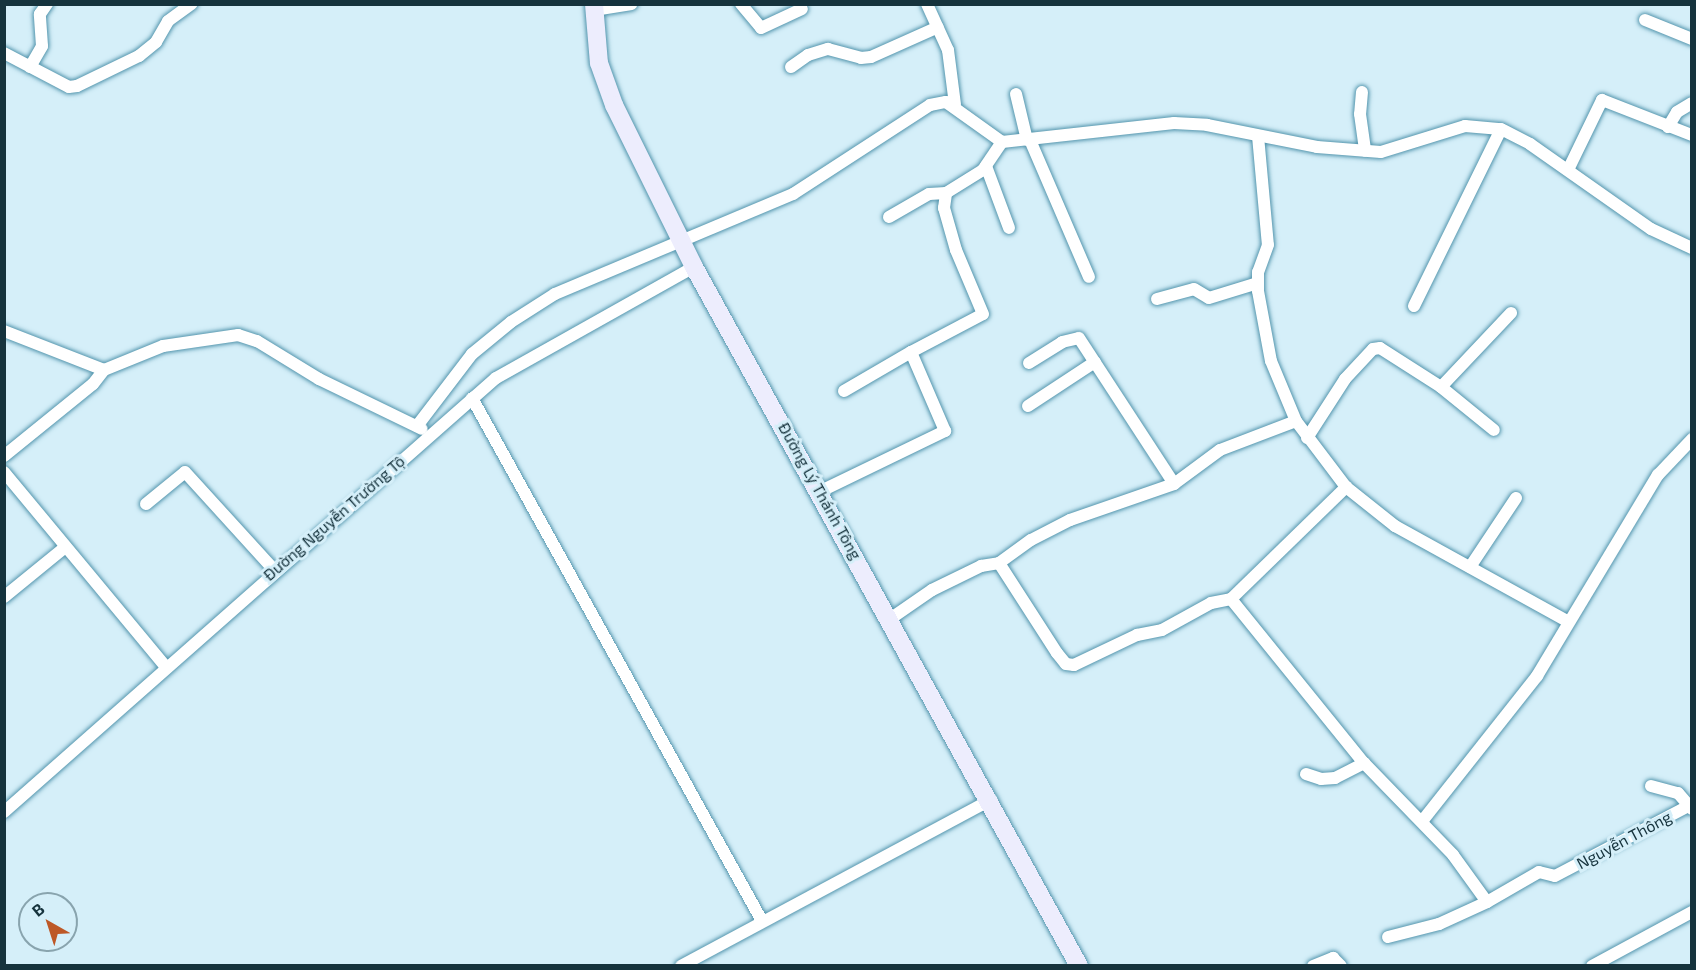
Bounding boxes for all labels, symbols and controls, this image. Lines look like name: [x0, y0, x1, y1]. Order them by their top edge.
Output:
street label: Đường Lý Thánh Tông: [774, 419, 866, 563]
street label: Đường Nguyễn Trường Tộ: [259, 451, 409, 585]
street label: Nguyễn Thông: [1573, 807, 1675, 873]
north arrow: [18, 892, 78, 952]
text: B: [28, 899, 48, 920]

